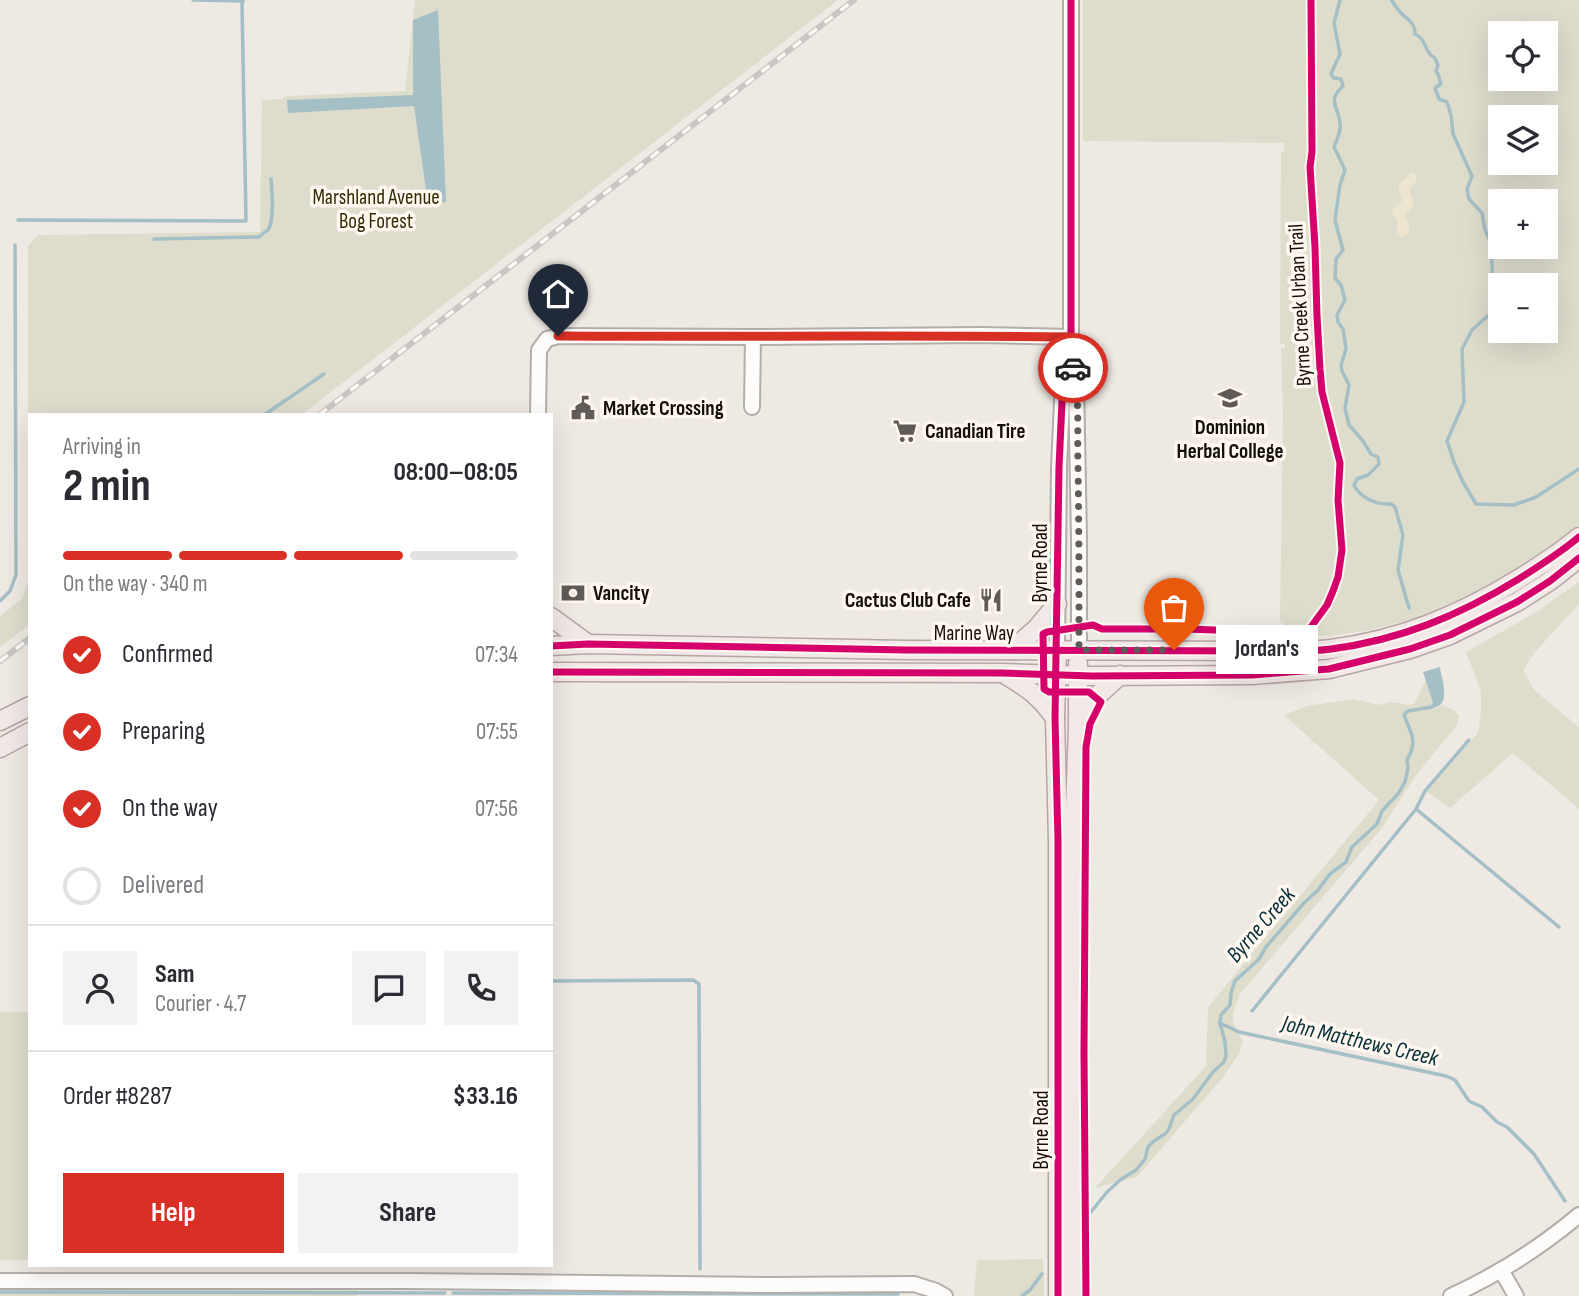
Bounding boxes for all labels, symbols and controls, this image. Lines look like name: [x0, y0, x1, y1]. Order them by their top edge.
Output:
map controls: [1488, 21, 1558, 343]
button: locate: [1488, 21, 1558, 91]
button: layers: [1488, 105, 1558, 175]
park label: Marshland Avenue Bog Forest: [312, 185, 440, 234]
button: +: [1488, 189, 1558, 259]
street label: Byrne Creek Urban Trail: [1283, 223, 1317, 387]
pin: [528, 264, 588, 336]
button: −: [1488, 273, 1558, 343]
icon: home: [539, 275, 577, 313]
courier: [1038, 333, 1108, 403]
icon: car: [1054, 349, 1092, 387]
school or university icon: Dominion Herbal College: [1216, 384, 1244, 412]
public building icon: Market Crossing: [569, 394, 597, 422]
place label: Market Crossing: [603, 396, 724, 421]
place label: Dominion Herbal College: [1177, 415, 1283, 464]
supermarket icon: Canadian Tire: [891, 417, 919, 445]
place label: Canadian Tire: [925, 419, 1025, 444]
text: Arriving in: [63, 433, 141, 461]
text: 08:00–08:05: [393, 457, 518, 488]
text: 2 min: [63, 459, 151, 514]
street label: Byrne Road: [1028, 523, 1053, 603]
text: On the way · 340 m: [63, 570, 208, 598]
pin: [1144, 578, 1204, 650]
bank icon: Vancity: [559, 579, 587, 607]
place label: Vancity: [593, 581, 650, 606]
restaurant icon: Cactus Club Cafe: [977, 586, 1005, 614]
place label: Cactus Club Cafe: [845, 588, 971, 613]
icon: bag: [1155, 589, 1193, 627]
street label: Marine Way: [934, 621, 1014, 646]
callout: Jordan's: [1216, 626, 1318, 674]
text: Jordan's: [1235, 635, 1299, 663]
icon: check: [63, 636, 101, 674]
text: Confirmed: [122, 639, 213, 670]
text: 07:34: [475, 641, 518, 669]
icon: check: [63, 713, 101, 751]
text: Preparing: [122, 716, 205, 747]
text: 07:55: [476, 718, 518, 746]
icon: check: [63, 790, 101, 828]
text: On the way: [122, 793, 218, 824]
text: 07:56: [475, 795, 518, 823]
text: Delivered: [122, 870, 204, 901]
water label: Byrne Creek: [1221, 881, 1302, 968]
button: person: [63, 951, 137, 1025]
button: chat: [352, 951, 426, 1025]
button: phone: [444, 951, 518, 1025]
text: Sam: [155, 959, 195, 990]
text: Courier · 4.7: [155, 990, 246, 1018]
water label: John Matthews Creek: [1277, 1009, 1442, 1073]
text: Order #8287: [63, 1081, 172, 1112]
text: $33.16: [453, 1081, 518, 1112]
street label: Byrne Road: [1029, 1090, 1054, 1170]
button: Help: [63, 1173, 284, 1253]
button: Share: [298, 1173, 518, 1253]

